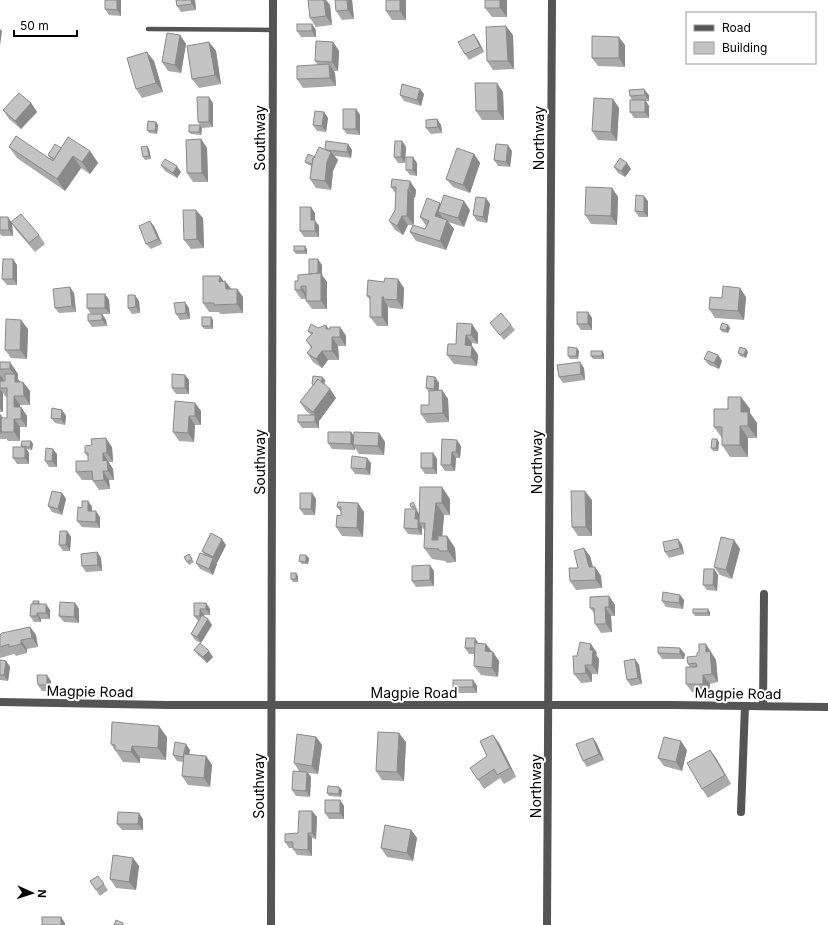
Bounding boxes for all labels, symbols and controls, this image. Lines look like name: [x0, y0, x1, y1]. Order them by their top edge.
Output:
scale bar: [14, 12, 77, 38]
legend: [686, 12, 816, 64]
text: 50 m: [20, 18, 49, 33]
text: Road: [722, 20, 751, 35]
text: Building: [722, 40, 767, 55]
street label: Southway: [251, 105, 268, 171]
street label: Northway: [530, 106, 547, 170]
street label: Southway: [251, 429, 268, 495]
street label: Northway: [528, 430, 545, 494]
street label: Magpie Road: [46, 682, 134, 700]
street label: Magpie Road: [371, 684, 457, 701]
street label: Magpie Road: [694, 684, 782, 702]
street label: Southway: [250, 753, 267, 819]
street label: Northway: [527, 754, 544, 818]
north arrow: [12, 873, 52, 913]
text: N: [35, 889, 49, 898]

